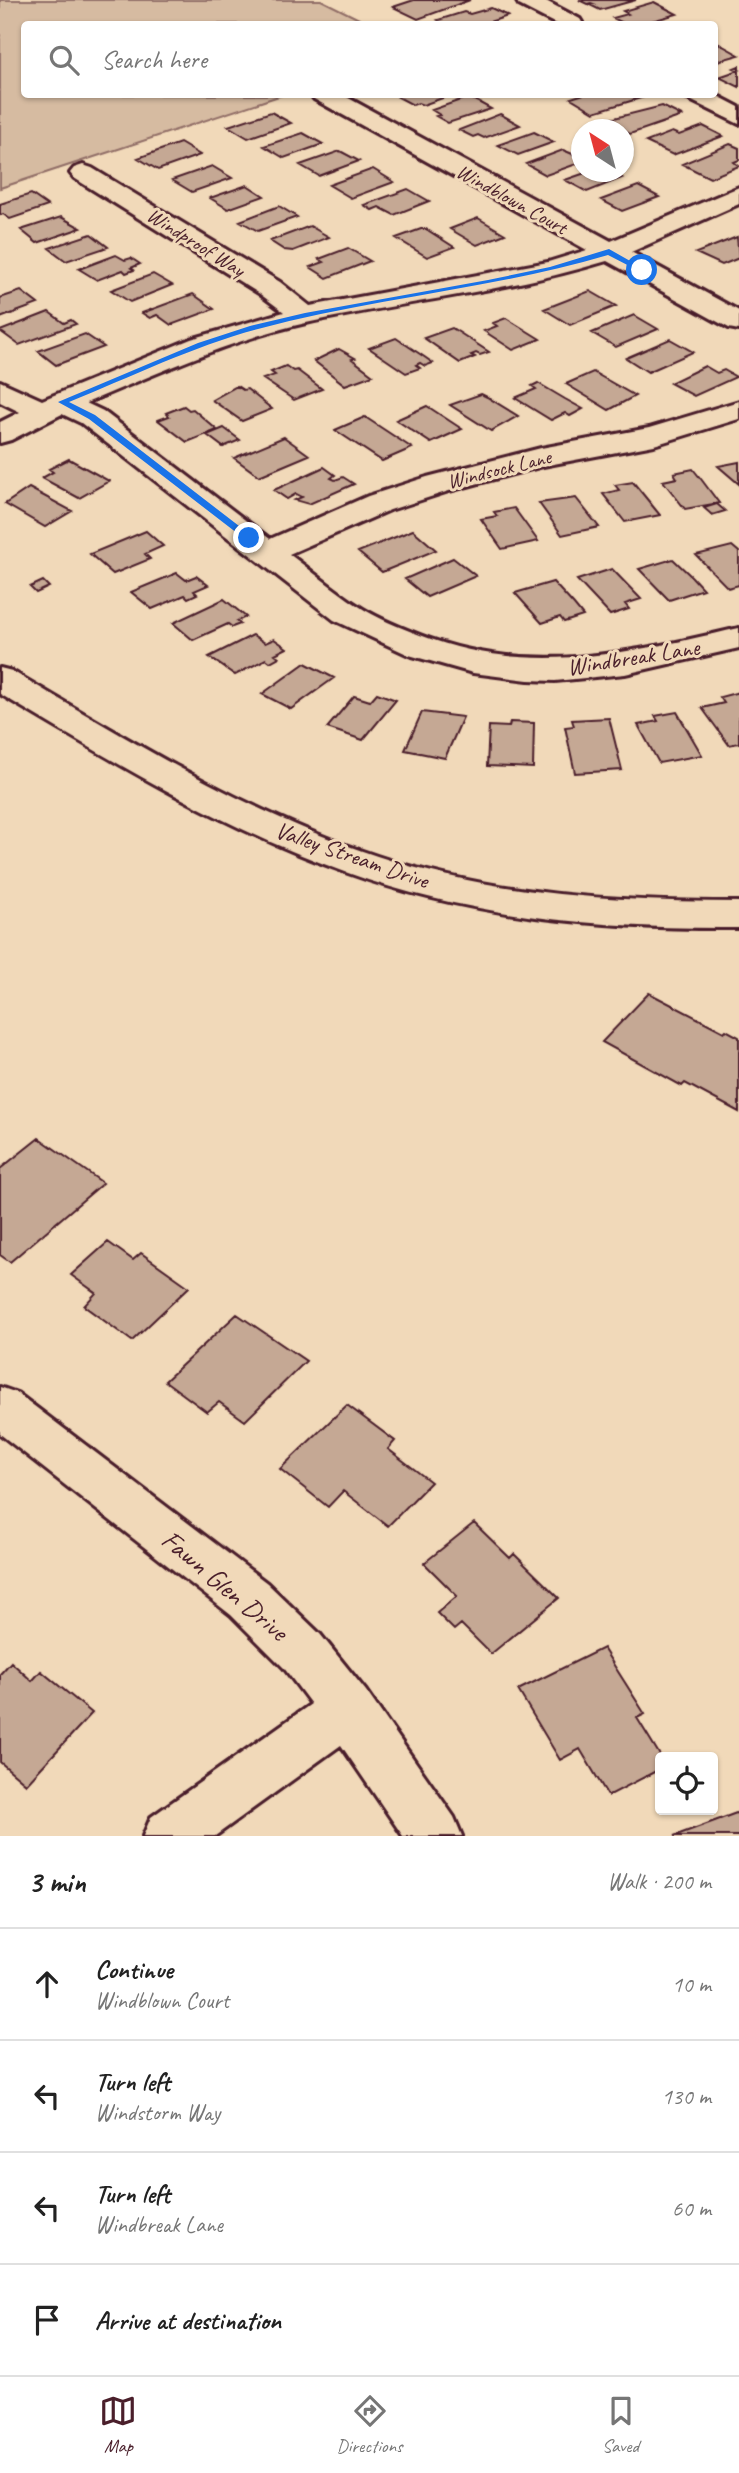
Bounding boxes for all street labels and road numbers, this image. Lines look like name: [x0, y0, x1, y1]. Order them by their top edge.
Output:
street label: Windblown Court: [452, 158, 574, 241]
street label: Windproof Way: [142, 202, 251, 283]
street label: Windsock Lane: [444, 443, 556, 494]
street label: Windbreak Lane: [565, 631, 703, 682]
street label: Valley Stream Drive: [271, 815, 435, 896]
street label: Fawn Glen Drive: [154, 1522, 297, 1649]

